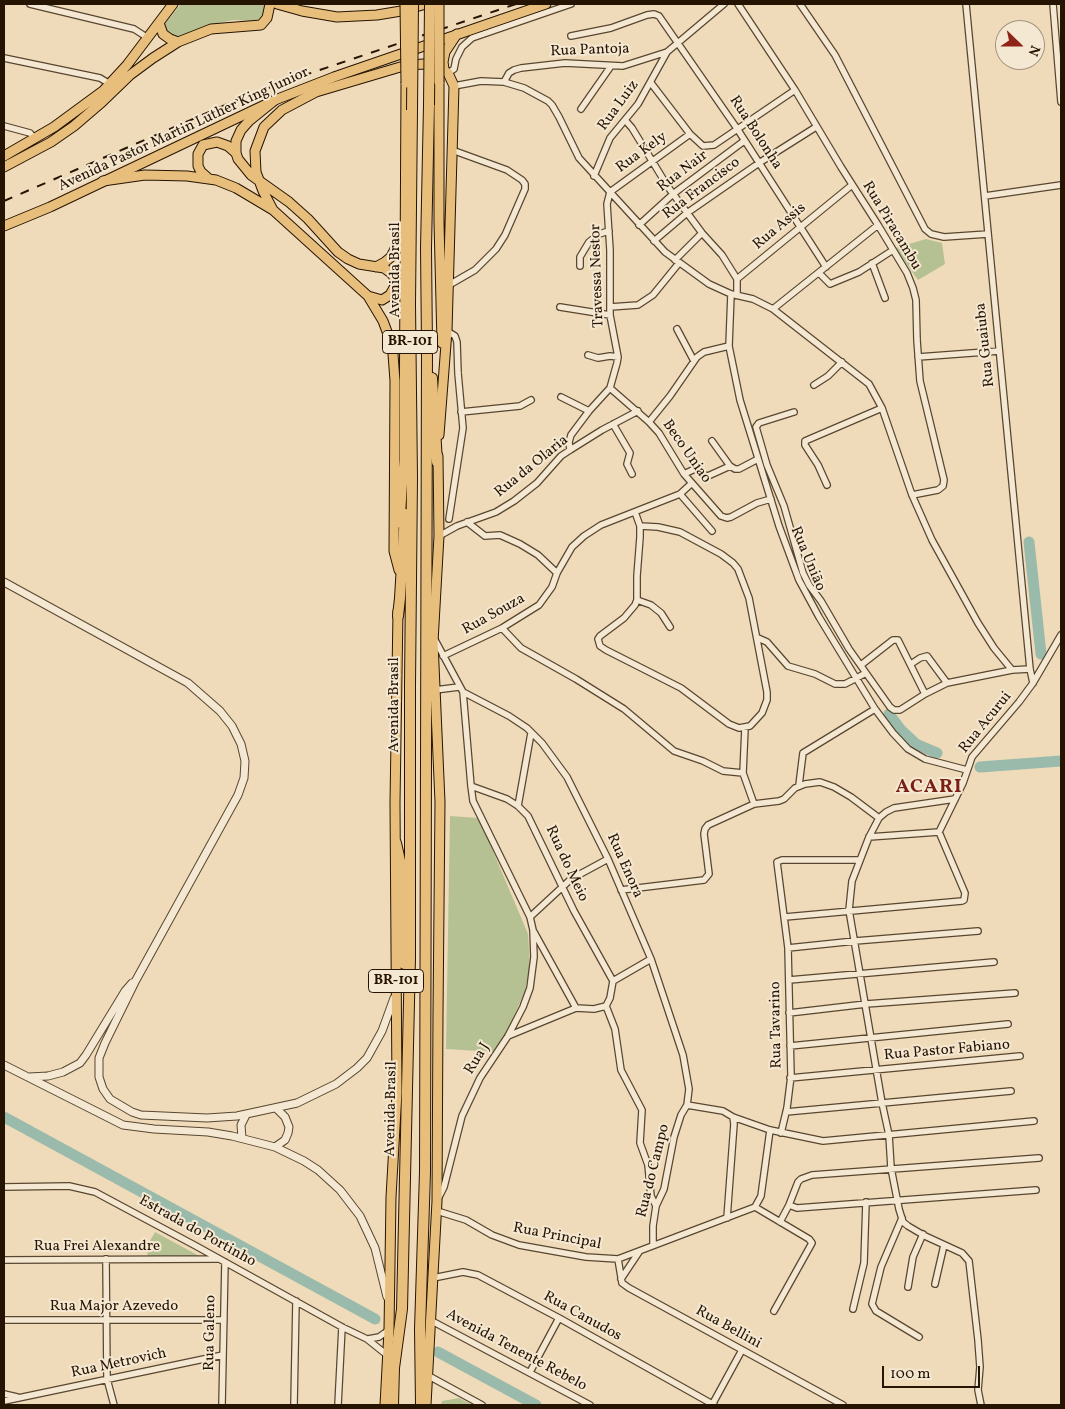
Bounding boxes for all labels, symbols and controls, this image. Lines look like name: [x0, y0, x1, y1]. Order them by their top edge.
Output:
north arrow: [995, 20, 1045, 70]
street label: Rua Pantoja: [550, 41, 630, 61]
text: N: [1023, 42, 1044, 59]
street label: Avenida Pastor Martin Luther King Junior: [56, 64, 312, 196]
street label: Rua Luiz: [595, 77, 643, 135]
street label: Rua Bolonha: [725, 93, 785, 173]
street label: Rua Kely: [613, 129, 671, 177]
street label: Rua Nair: [654, 147, 712, 197]
street label: Rua Francisco: [660, 154, 744, 224]
street label: Rua Piracambu: [857, 178, 925, 274]
street label: Rua Assis: [750, 200, 810, 254]
street label: Avenida Brasil: [387, 222, 405, 318]
street label: Travessa Nestor: [587, 224, 609, 328]
street label: Rua Guaiuba: [973, 302, 999, 388]
road number: BR-101: [382, 331, 438, 354]
street label: Beco Uniao: [658, 417, 714, 487]
street label: Rua da Olaria: [492, 432, 572, 502]
street label: Rua União: [785, 524, 829, 594]
street label: Rua Souza: [460, 590, 528, 640]
street label: Avenida Brasil: [386, 657, 404, 753]
street label: Rua Acurui: [956, 689, 1016, 757]
district label: ACARI: [895, 776, 963, 800]
street label: Rua do Meio: [541, 823, 591, 905]
street label: Rua Enora: [602, 831, 646, 901]
road number: BR-101: [368, 969, 424, 992]
street label: Rua Tavarino: [767, 981, 787, 1069]
street label: Rua Pastor Fabiano: [883, 1037, 1011, 1065]
street label: Rua J: [461, 1040, 495, 1078]
street label: Avenida Brasil: [382, 1061, 402, 1157]
street label: Rua do Campo: [634, 1122, 674, 1220]
street label: Estrada do Portinho: [135, 1192, 259, 1272]
street label: Rua Principal: [511, 1220, 603, 1254]
street label: Rua Frei Alexandre: [34, 1238, 160, 1256]
street label: Rua Canudos: [540, 1288, 624, 1346]
street label: Rua Galeno: [201, 1295, 221, 1371]
street label: Rua Major Azevedo: [50, 1298, 178, 1316]
street label: Rua Bellini: [692, 1303, 764, 1353]
street label: Avenida Tenente Rebelo: [443, 1306, 589, 1396]
street label: Rua Metrovich: [70, 1345, 168, 1383]
scale bar: [885, 1356, 982, 1388]
text: 100 m: [890, 1364, 930, 1385]

